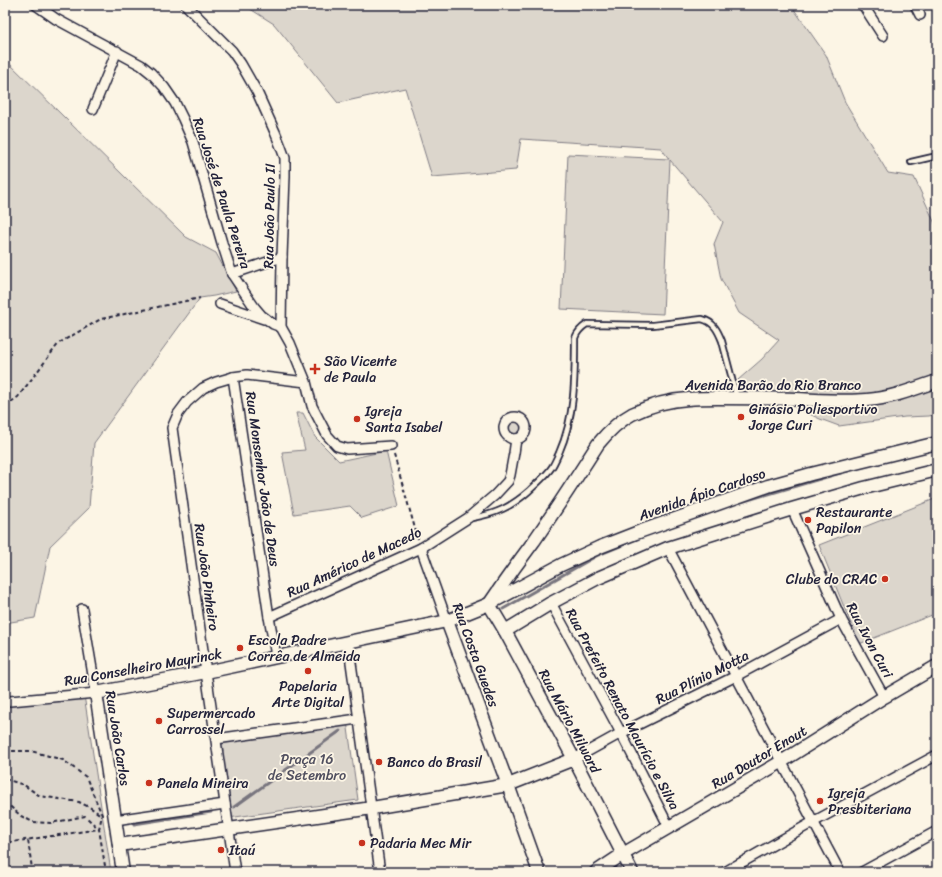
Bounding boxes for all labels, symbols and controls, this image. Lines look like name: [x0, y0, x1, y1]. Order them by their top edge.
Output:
street label: Rua José de Paula Pereira: [185, 114, 258, 273]
street label: Rua João Paulo II: [256, 163, 283, 269]
place label: São Vicente de Paula: [324, 349, 397, 390]
marker: São Vicente de Paula: [309, 363, 321, 375]
street label: Avenida Barão do Rio Branco: [684, 373, 861, 398]
street label: Rua Monsenhor João de Deus: [238, 390, 287, 569]
place label: Ginásio Poliesportivo Jorge Curi: [748, 397, 877, 438]
place label: Igreja Santa Isabel: [364, 399, 443, 440]
marker: Ginásio Poliesportivo Jorge Curi: [736, 412, 746, 422]
marker: Igreja Santa Isabel: [352, 414, 362, 424]
street label: Avenida Ápio Cardoso: [634, 461, 769, 528]
place label: Restaurante Papilon: [816, 500, 892, 541]
marker: Restaurante Papilon: [803, 515, 813, 525]
street label: Rua Américo de Macedo: [283, 520, 426, 605]
street label: Rua João Pinheiro: [187, 522, 226, 632]
place label: Clube do CRAC: [786, 567, 878, 592]
marker: Clube do CRAC: [880, 574, 890, 584]
street label: Rua Ivon Curi: [839, 598, 901, 684]
street label: Rua Costa Guedes: [445, 599, 506, 711]
street label: Rua Prefeito Renato Maurício e Silva: [559, 604, 687, 815]
place label: Escola Padre Corrêa de Almeida: [248, 628, 360, 669]
street label: Rua Conselheiro Mayrinck: [62, 641, 224, 694]
marker: Escola Padre Corrêa de Almeida: [235, 643, 245, 653]
street label: Rua Plínio Motta: [651, 643, 753, 712]
street label: Rua Mário Milward: [532, 665, 608, 779]
marker: Papelaria Arte Digital: [303, 666, 313, 676]
place label: Papelaria Arte Digital: [271, 674, 345, 715]
street label: Rua João Carlos: [98, 689, 137, 788]
place label: Supermercado Carrossel: [167, 701, 255, 742]
marker: Supermercado Carrossel: [154, 716, 164, 726]
street label: Rua Doutor Enout: [707, 719, 812, 796]
park label: Praça 16 de Setembro: [268, 747, 346, 788]
place label: Banco do Brasil: [387, 750, 483, 775]
marker: Banco do Brasil: [374, 757, 384, 767]
place label: Panela Mineira: [157, 771, 249, 796]
marker: Panela Mineira: [144, 778, 154, 788]
place label: Igreja Presbiteriana: [827, 781, 911, 822]
marker: Igreja Presbiteriana: [815, 796, 825, 806]
place label: Padaria Mec Mir: [370, 831, 472, 856]
place label: Itaú: [228, 838, 256, 863]
marker: Padaria Mec Mir: [357, 838, 367, 848]
marker: Itaú: [216, 845, 226, 855]

